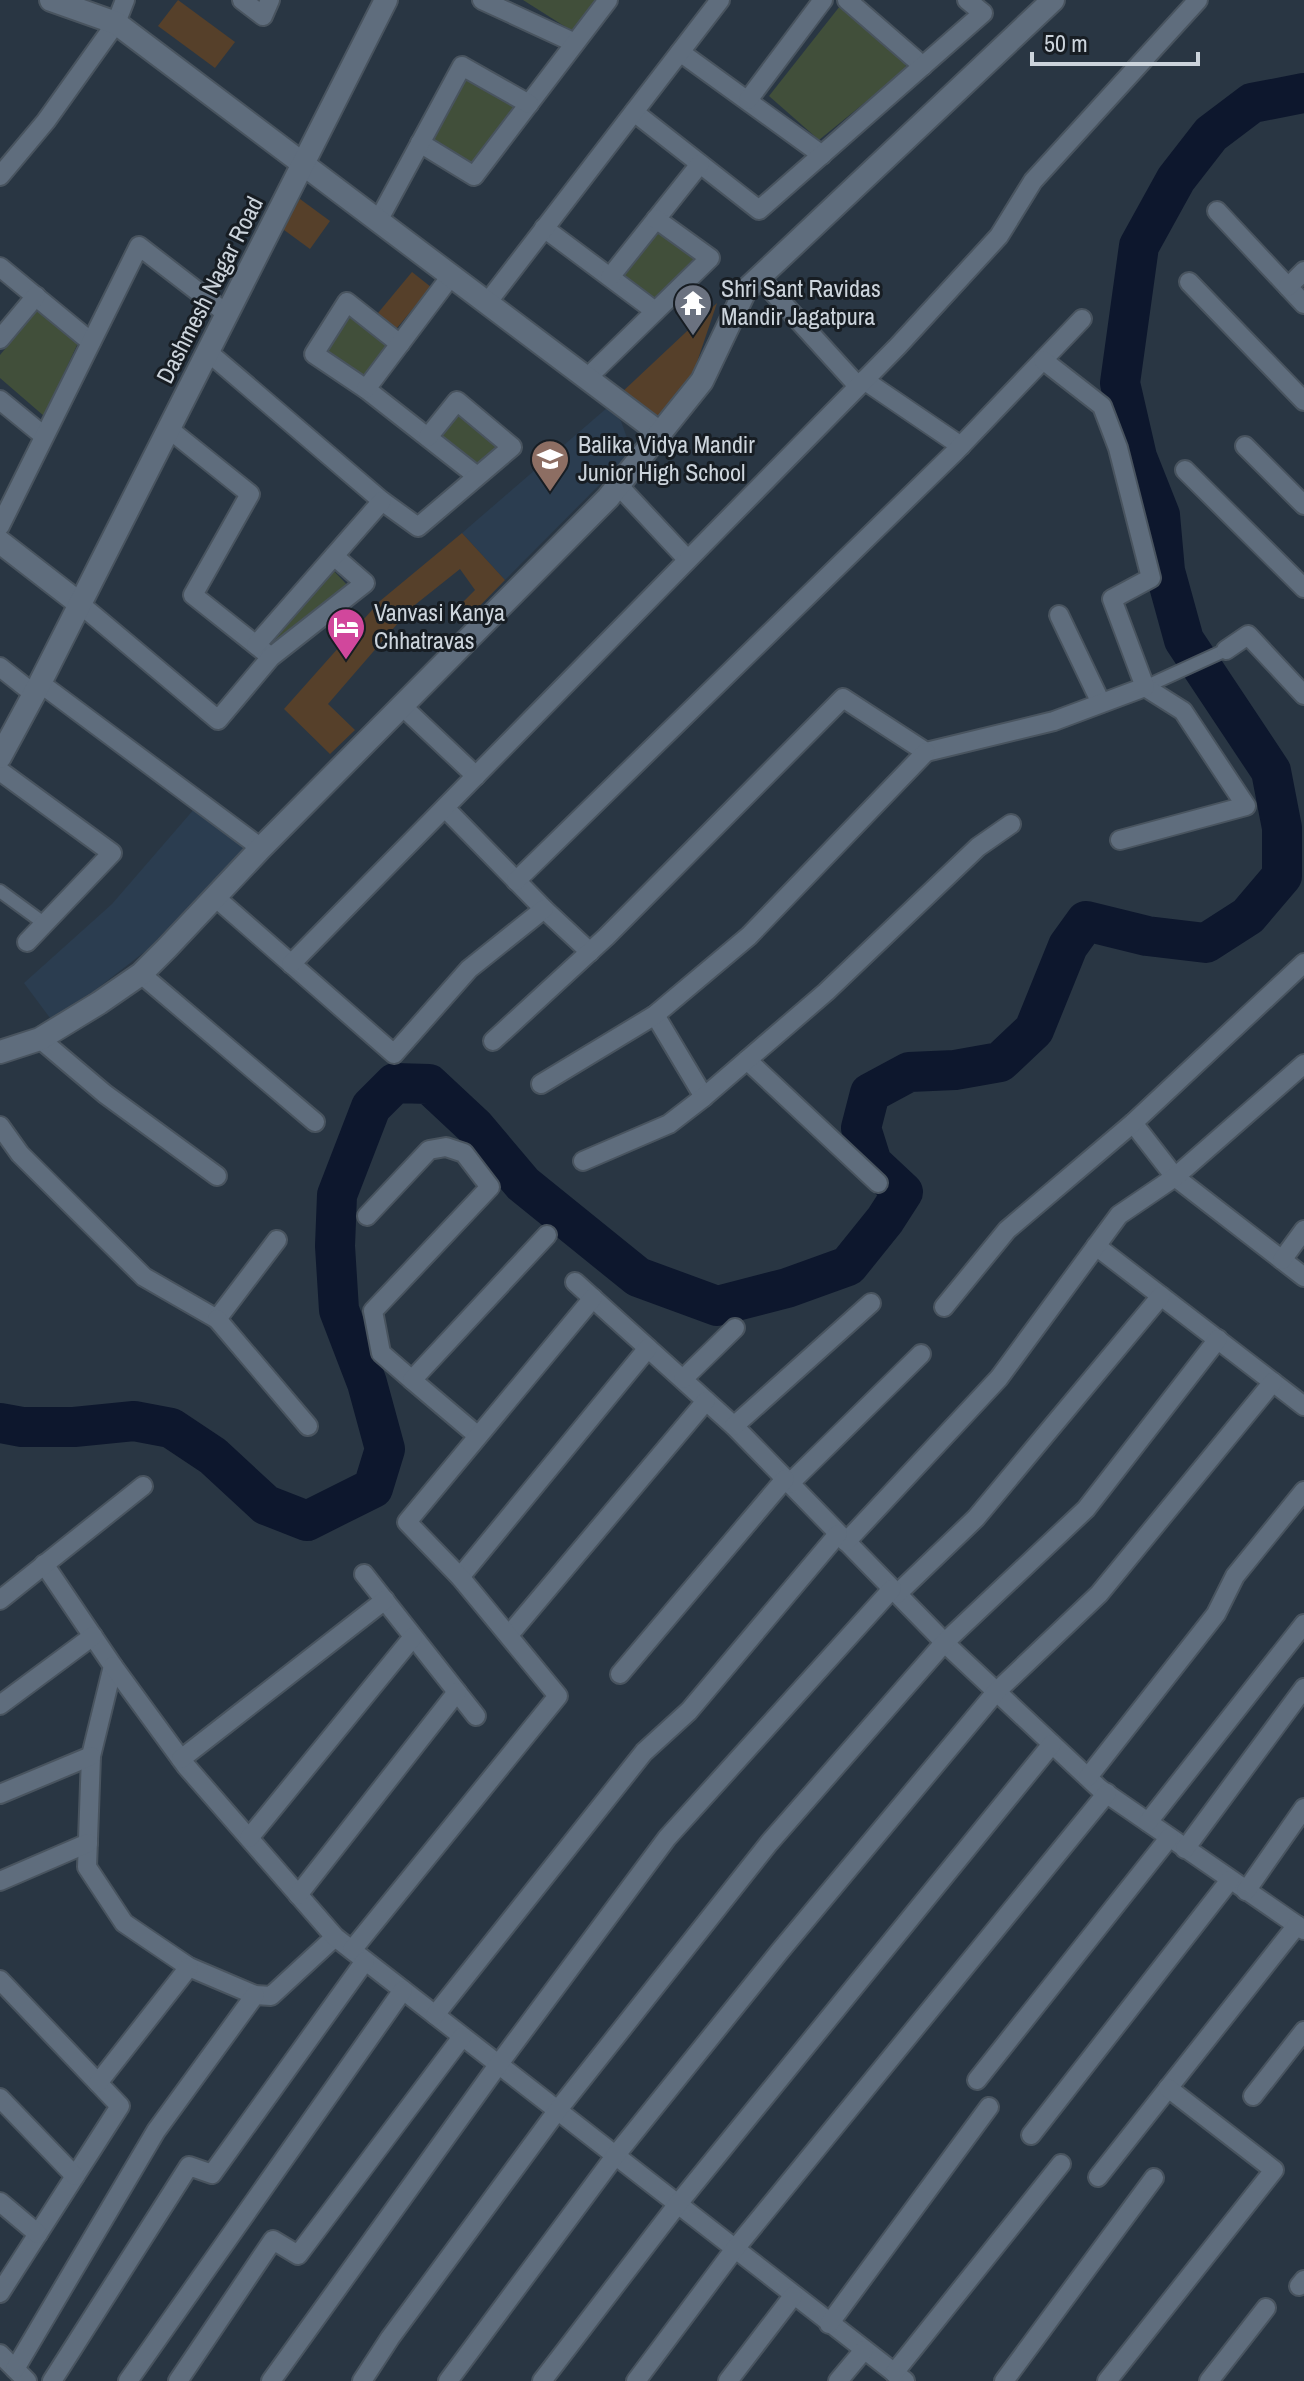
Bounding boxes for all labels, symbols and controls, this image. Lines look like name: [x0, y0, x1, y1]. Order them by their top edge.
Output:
scale bar: [1032, 16, 1198, 66]
text: 50 m: [1044, 27, 1088, 59]
street label: Dashmesh Nagar Road: [148, 191, 270, 388]
place label: Shri Sant Ravidas Mandir Jagatpura: [721, 272, 881, 332]
temple icon: Shri Sant Ravidas Mandir Jagatpura: [672, 282, 714, 337]
place label: Balika Vidya Mandir Junior High School: [578, 428, 755, 488]
school or university icon: Balika Vidya Mandir Junior High School: [529, 438, 571, 493]
place label: Vanvasi Kanya Chhatravas: [374, 596, 505, 656]
hotel icon: Vanvasi Kanya Chhatravas: [325, 606, 367, 661]

